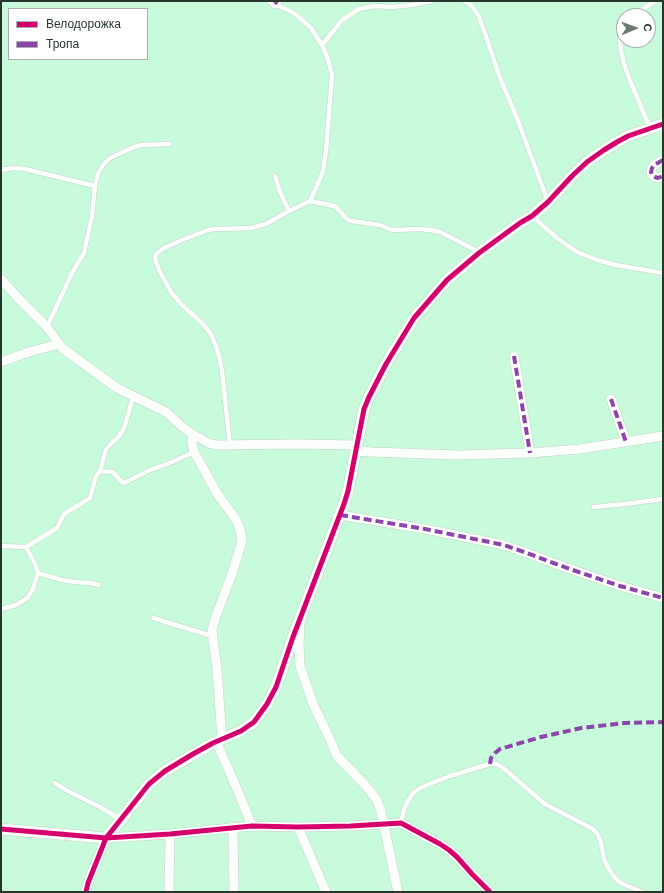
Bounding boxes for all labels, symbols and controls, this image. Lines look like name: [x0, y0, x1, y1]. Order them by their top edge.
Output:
legend: [8, 8, 148, 60]
north arrow: [616, 8, 656, 48]
text: Велодорожка: [46, 17, 121, 31]
text: С: [641, 23, 654, 32]
text: Тропа: [46, 37, 79, 51]

